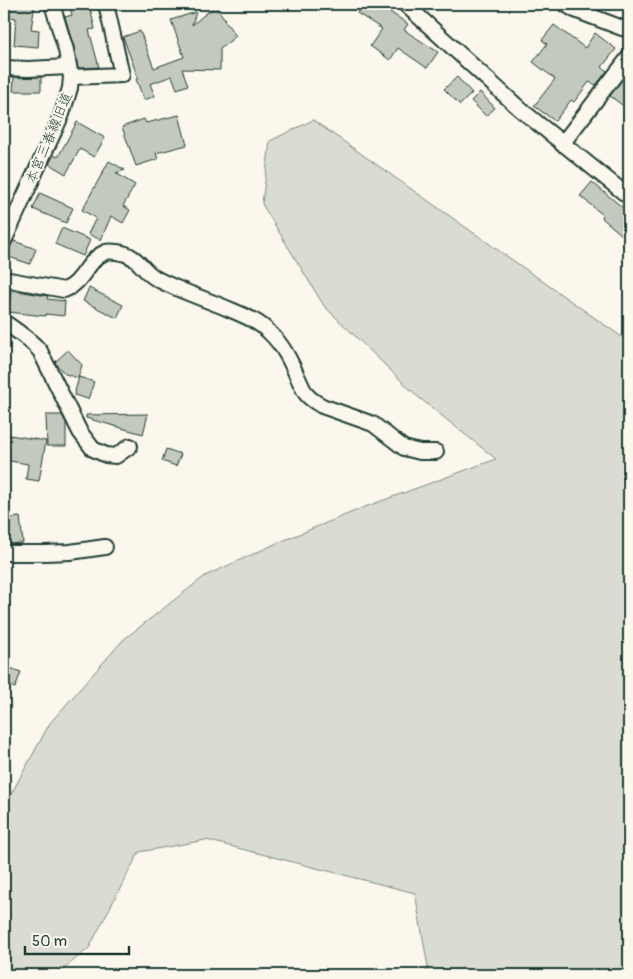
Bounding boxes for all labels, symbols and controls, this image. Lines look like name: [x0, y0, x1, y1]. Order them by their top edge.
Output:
street label: 本宮三春線旧道: [22, 90, 76, 186]
scale bar: [25, 924, 129, 956]
text: 50 m: [32, 932, 67, 951]

